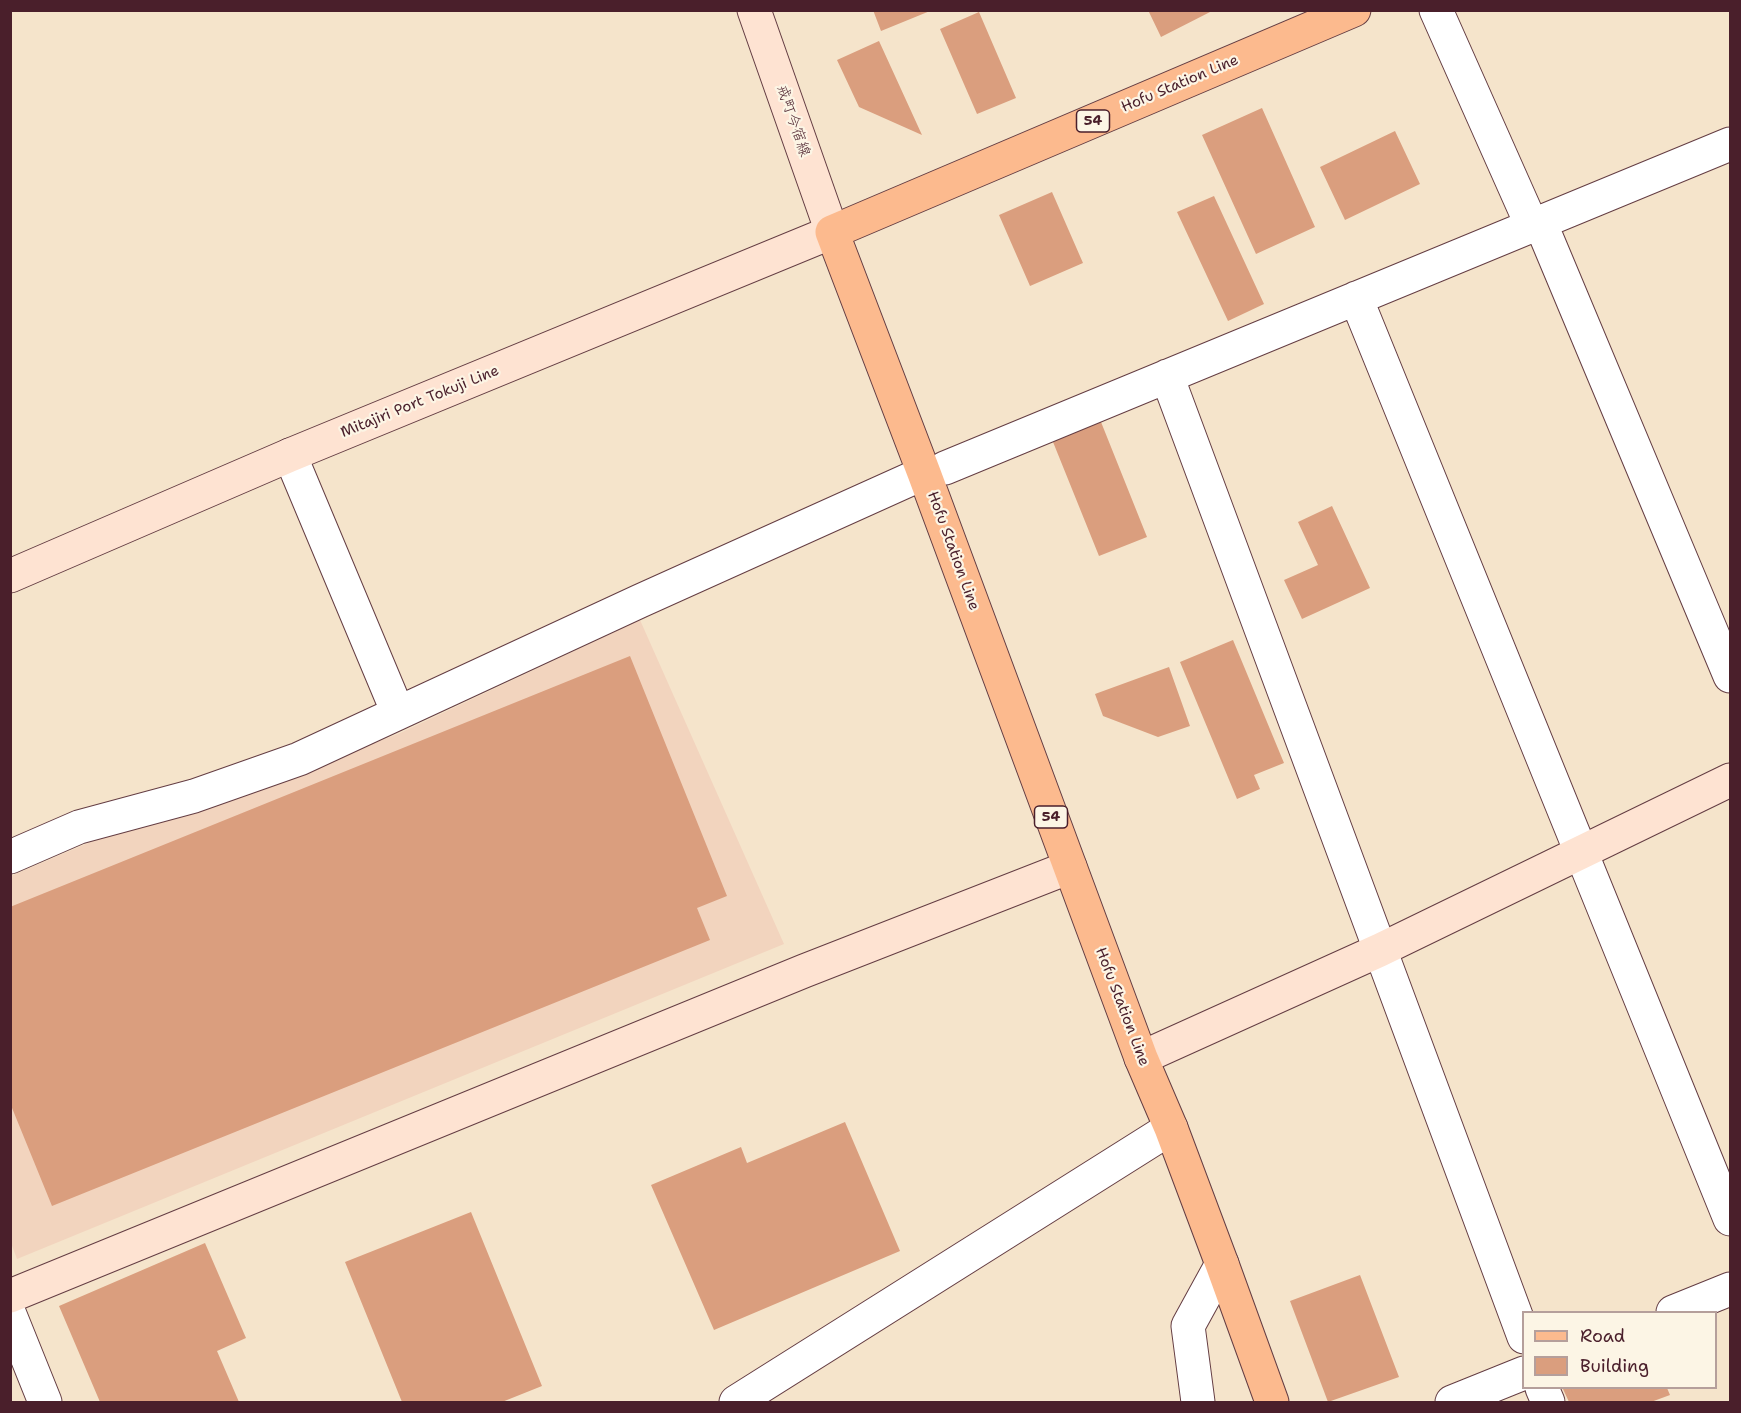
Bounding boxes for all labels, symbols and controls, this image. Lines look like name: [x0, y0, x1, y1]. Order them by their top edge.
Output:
street label: Hofu Station Line: [1119, 51, 1241, 117]
street label: 戒町今宿線: [772, 83, 814, 159]
road number: 54: [1076, 110, 1110, 132]
street label: Mitajiri Port Tokuji Line: [338, 362, 502, 442]
street label: Hofu Station Line: [923, 489, 983, 613]
road number: 54: [1034, 806, 1068, 828]
street label: Hofu Station Line: [1091, 945, 1153, 1069]
legend: [1522, 1311, 1717, 1389]
text: Road: [1580, 1324, 1625, 1348]
text: Building: [1580, 1354, 1649, 1378]

